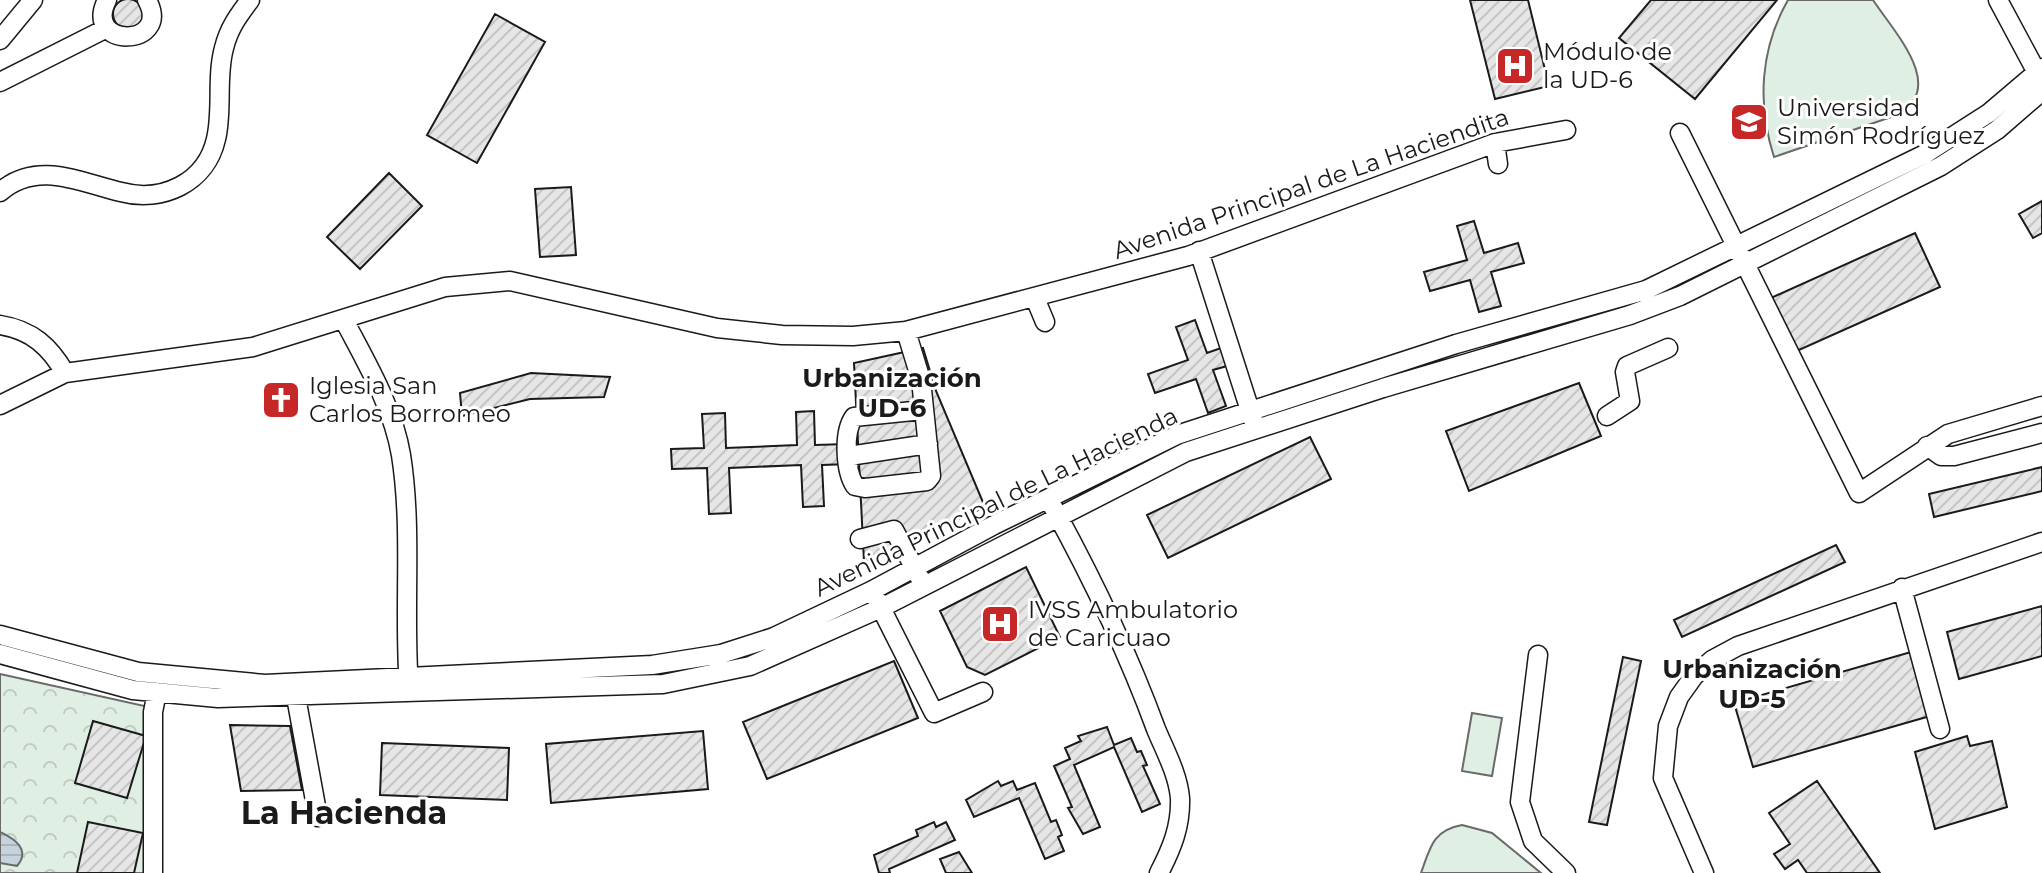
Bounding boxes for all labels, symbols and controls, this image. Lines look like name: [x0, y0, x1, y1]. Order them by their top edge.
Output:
place label: Módulo de la UD-6: [1543, 37, 1672, 94]
hospital icon: Módulo de la UD-6: [1494, 45, 1536, 87]
place label: Universidad Simón Rodríguez: [1777, 93, 1985, 150]
school or university icon: Universidad Simón Rodríguez: [1728, 101, 1770, 143]
street label: Avenida Principal de La Haciendita: [1109, 102, 1512, 265]
district label: Urbanización UD-6: [802, 362, 982, 424]
place label: Iglesia San Carlos Borromeo: [309, 371, 511, 428]
church icon: Iglesia San Carlos Borromeo: [260, 379, 302, 421]
street label: Avenida Principal de La Hacienda: [809, 401, 1182, 602]
place label: IVSS Ambulatorio de Caricuao: [1028, 595, 1238, 652]
hospital icon: IVSS Ambulatorio de Caricuao: [979, 603, 1021, 645]
district label: Urbanización UD-5: [1662, 653, 1842, 715]
district label: La Hacienda: [241, 793, 447, 832]

